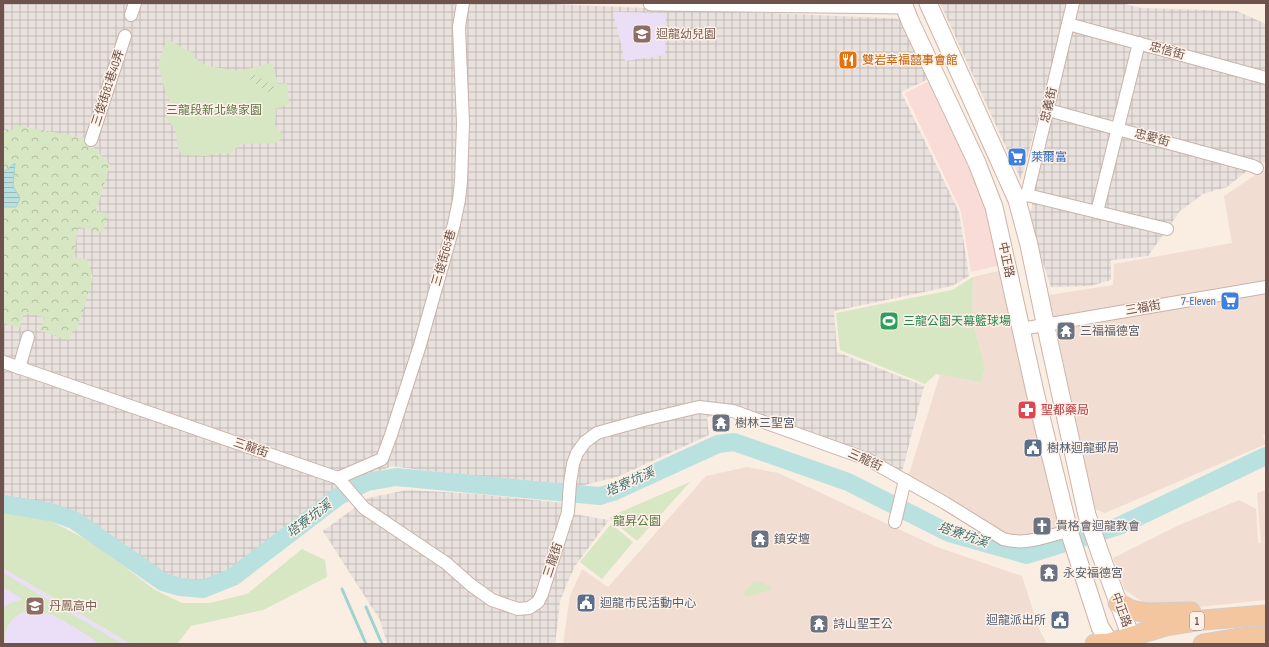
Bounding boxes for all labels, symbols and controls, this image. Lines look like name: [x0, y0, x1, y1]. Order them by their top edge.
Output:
school or university icon: 迴龍幼兒園: [631, 23, 653, 45]
place label: 迴龍幼兒園: [656, 27, 716, 42]
street label: 忠信街: [1148, 39, 1186, 63]
street label: 三俊街81巷40弄: [89, 48, 127, 128]
restaurant icon: 雙岩幸福囍事會館: [837, 49, 859, 71]
place label: 雙岩幸福囍事會館: [862, 53, 958, 68]
street label: 忠義街: [1038, 86, 1060, 124]
park label: 三龍段新北綠家園: [166, 103, 262, 118]
street label: 忠愛街: [1133, 126, 1171, 150]
supermarket icon: 萊爾富: [1006, 146, 1028, 168]
place label: 萊爾富: [1031, 150, 1067, 165]
street label: 三俊街65巷: [429, 228, 459, 288]
street label: 中正路: [995, 241, 1017, 279]
supermarket icon: 7-Eleven: [1219, 290, 1241, 312]
place label: 7-Eleven: [1181, 294, 1216, 309]
street label: 三福街: [1124, 297, 1162, 319]
sports icon: 三龍公園天幕籃球場: [878, 310, 900, 332]
place label: 三龍公園天幕籃球場: [903, 314, 1011, 329]
temple icon: 三福福德宮: [1055, 320, 1077, 342]
place label: 三福福德宮: [1080, 324, 1140, 339]
pharmacy icon: 聖都藥局: [1016, 399, 1038, 421]
place label: 聖都藥局: [1041, 403, 1089, 418]
temple icon: 樹林三聖宮: [710, 412, 732, 434]
place label: 樹林三聖宮: [735, 416, 795, 431]
street label: 三龍街: [232, 435, 270, 461]
public building icon: 樹林迴龍郵局: [1022, 437, 1044, 459]
place label: 樹林迴龍郵局: [1047, 441, 1119, 456]
street label: 三龍街: [845, 446, 885, 474]
water label: 塔寮坑溪: [603, 463, 659, 500]
water label: 塔寮坑溪: [283, 496, 336, 541]
park label: 龍昇公園: [613, 514, 661, 529]
church icon: 貴格會迴龍教會: [1031, 515, 1053, 537]
water label: 塔寮坑溪: [936, 519, 992, 552]
place label: 貴格會迴龍教會: [1056, 519, 1140, 534]
temple icon: 鎮安壇: [749, 528, 771, 550]
place label: 鎮安壇: [774, 532, 810, 547]
street label: 三龍街: [540, 541, 566, 579]
temple icon: 永安福德宮: [1038, 562, 1060, 584]
place label: 永安福德宮: [1063, 566, 1123, 581]
street label: 中正路: [1108, 591, 1134, 629]
public building icon: 迴龍市民活動中心: [575, 592, 597, 614]
school or university icon: 丹鳳高中: [24, 595, 46, 617]
place label: 迴龍市民活動中心: [600, 596, 696, 611]
place label: 丹鳳高中: [49, 599, 97, 614]
public building icon: 迴龍派出所: [1049, 609, 1071, 631]
road number: 1: [1190, 612, 1204, 630]
temple icon: 詩山聖王公: [808, 613, 830, 635]
place label: 迴龍派出所: [986, 613, 1046, 628]
place label: 詩山聖王公: [833, 617, 893, 632]

